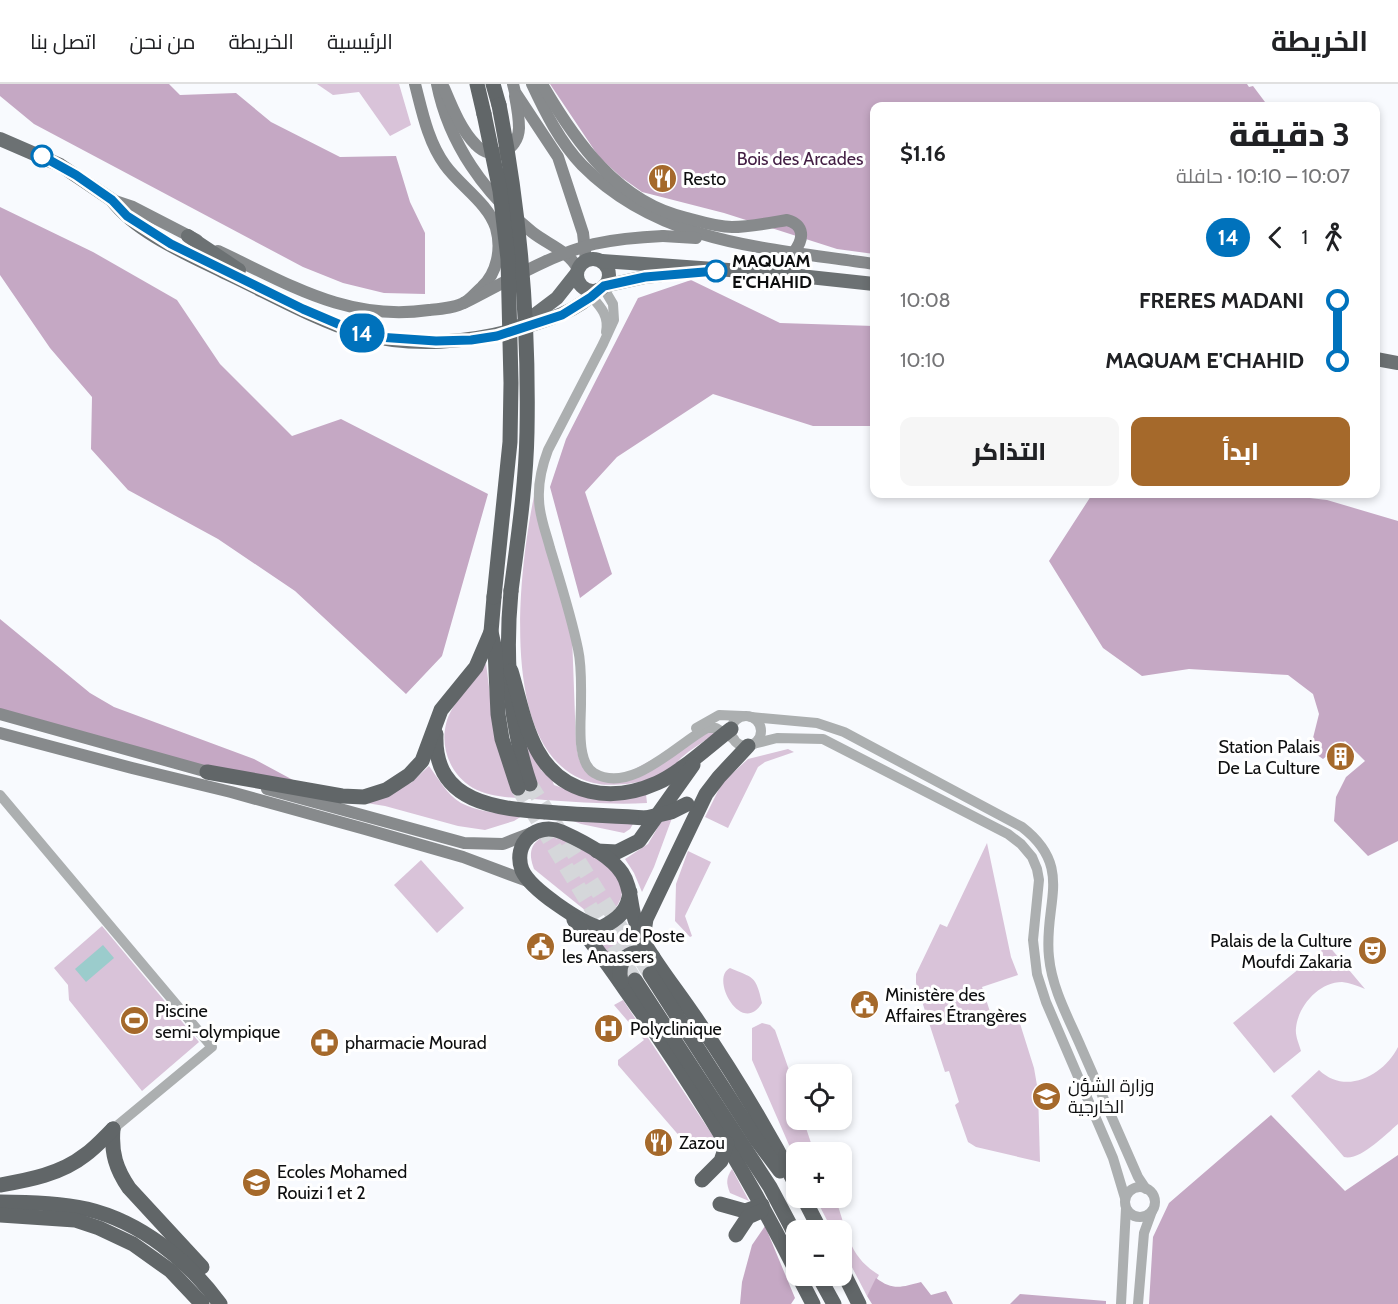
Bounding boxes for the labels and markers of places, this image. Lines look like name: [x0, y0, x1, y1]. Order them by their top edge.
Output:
unlabelled marker: [31, 145, 53, 167]
restaurant icon: Resto: [646, 163, 678, 195]
place label: Resto: [683, 168, 726, 190]
place label: MAQUAM E'CHAHID: [732, 250, 812, 293]
marker: MAQUAM E'CHAHID: [705, 260, 727, 282]
place label: Station Palais De La Culture: [1217, 736, 1320, 779]
building icon: Station Palais De La Culture: [1325, 741, 1357, 773]
place label: Bureau de Poste les Anassers: [562, 925, 685, 968]
public building icon: Bureau de Poste les Anassers: [525, 930, 557, 962]
place label: Palais de la Culture Moufdi Zakaria: [1210, 930, 1352, 973]
theatre icon: Palais de la Culture Moufdi Zakaria: [1357, 935, 1389, 967]
place label: Ministère des Affaires Étrangères: [885, 984, 1027, 1027]
public building icon: Ministère des Affaires Étrangères: [848, 989, 880, 1021]
place label: Piscine semi-olympique: [155, 1000, 280, 1043]
sports icon: Piscine semi-olympique: [118, 1005, 150, 1037]
hospital icon: Polyclinique: [593, 1013, 625, 1045]
place label: Polyclinique: [630, 1018, 722, 1040]
pharmacy icon: pharmacie Mourad: [308, 1027, 340, 1059]
place label: pharmacie Mourad: [345, 1032, 487, 1054]
place label: وزارة الشؤن الخارجية: [1068, 1075, 1154, 1118]
school or university icon: وزارة الشؤن الخارجية: [1031, 1080, 1063, 1112]
restaurant icon: Zazou: [642, 1127, 674, 1159]
place label: Zazou: [679, 1132, 725, 1154]
place label: Ecoles Mohamed Rouizi 1 et 2: [277, 1161, 407, 1204]
school or university icon: Ecoles Mohamed Rouizi 1 et 2: [240, 1166, 272, 1198]

